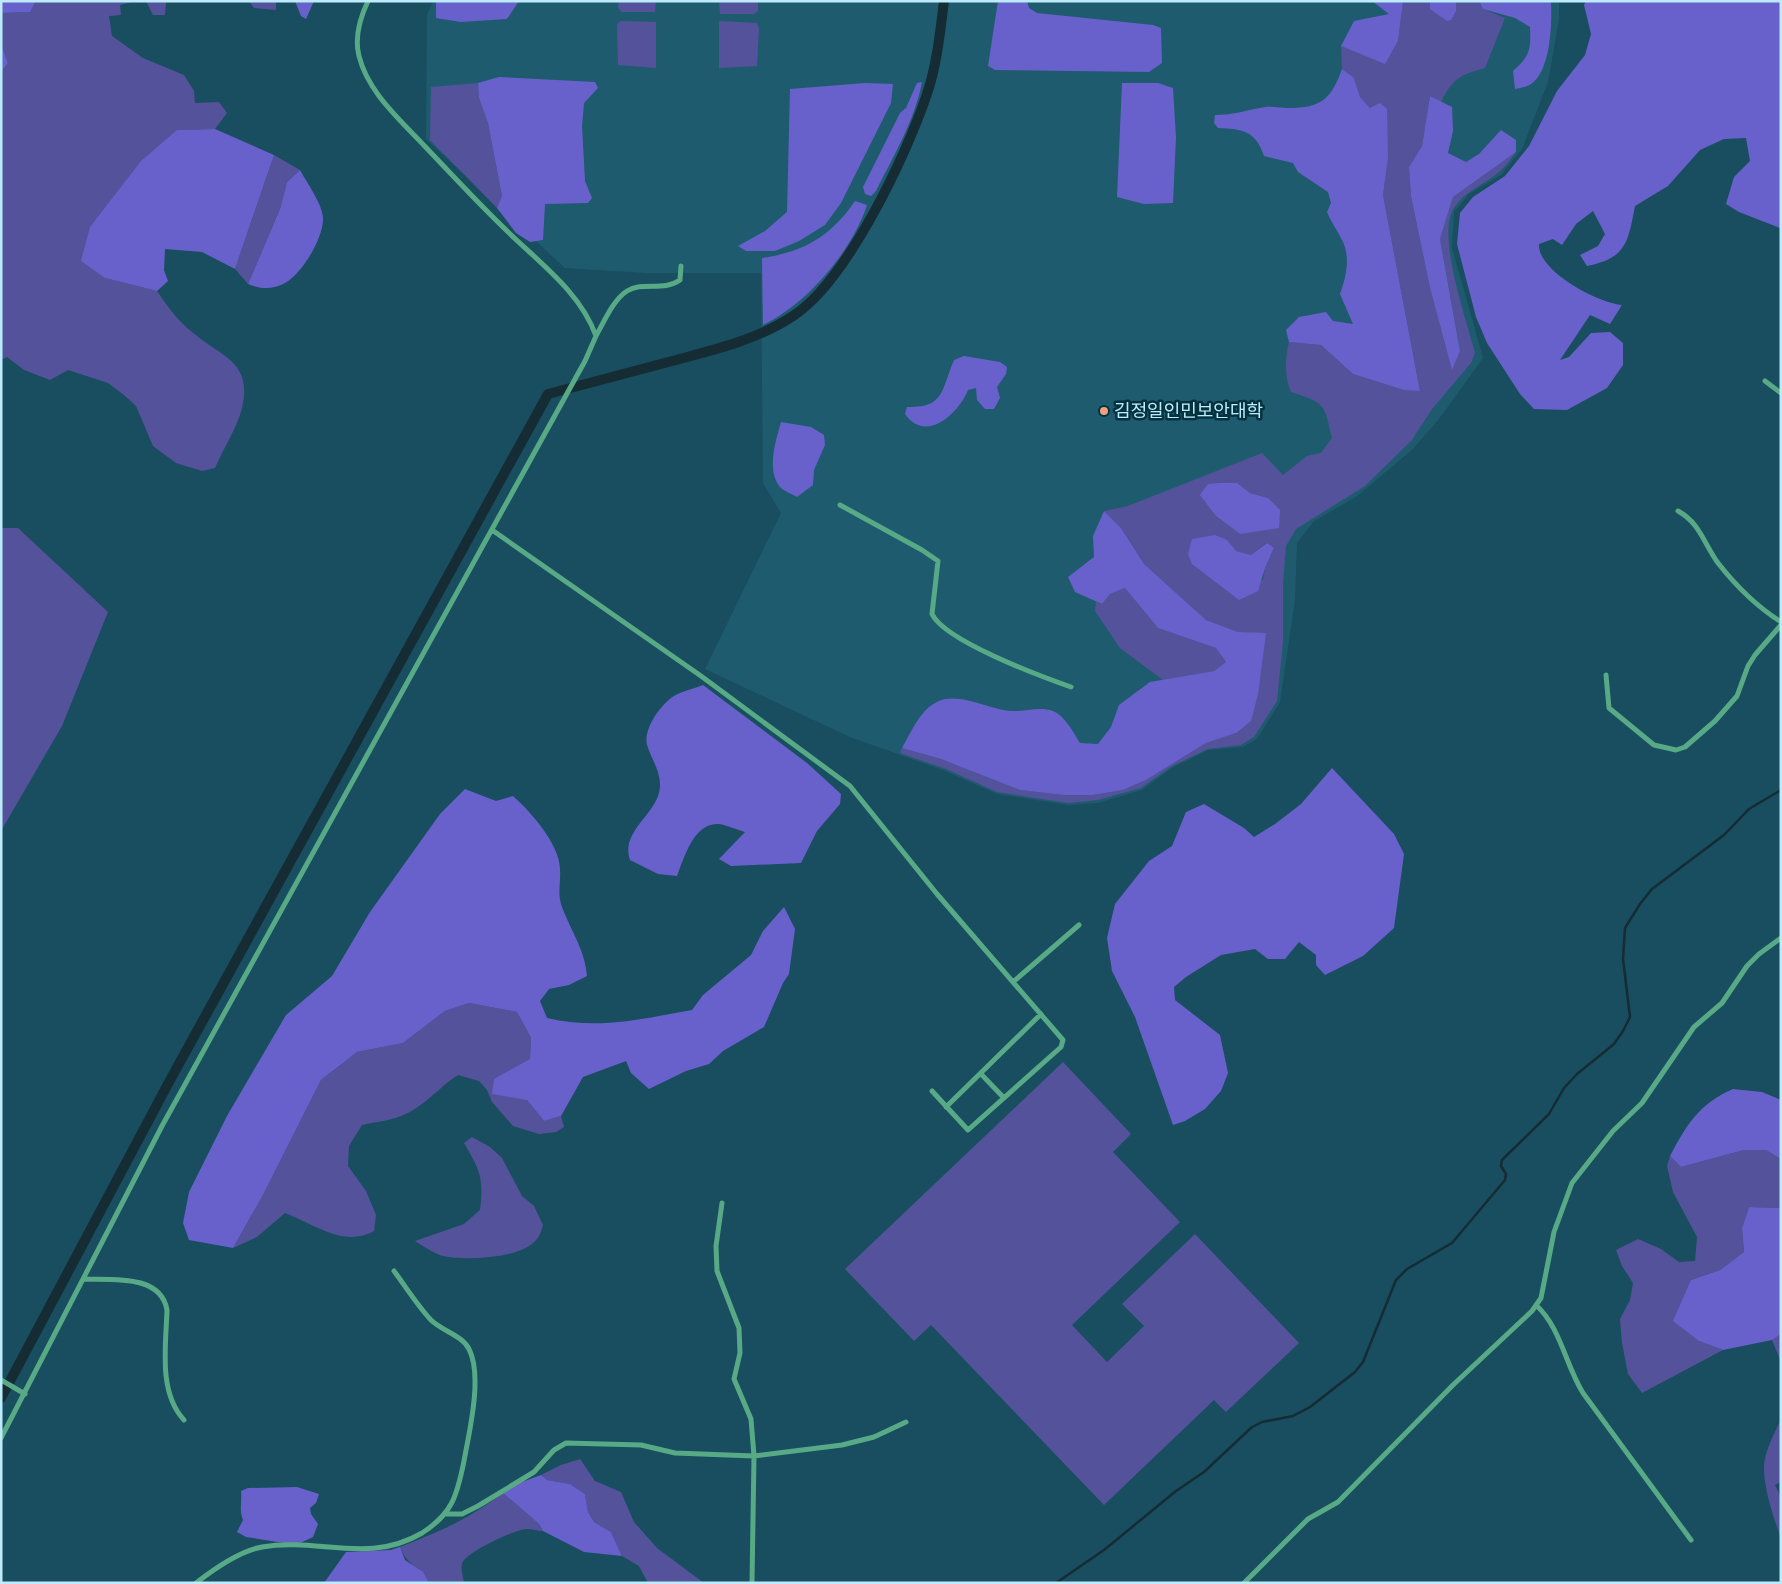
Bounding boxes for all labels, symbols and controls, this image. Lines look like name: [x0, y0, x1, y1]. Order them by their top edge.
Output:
place label: 김정일인민보안대학: [1114, 400, 1263, 422]
marker: 김정일인민보안대학: [1098, 405, 1110, 417]

